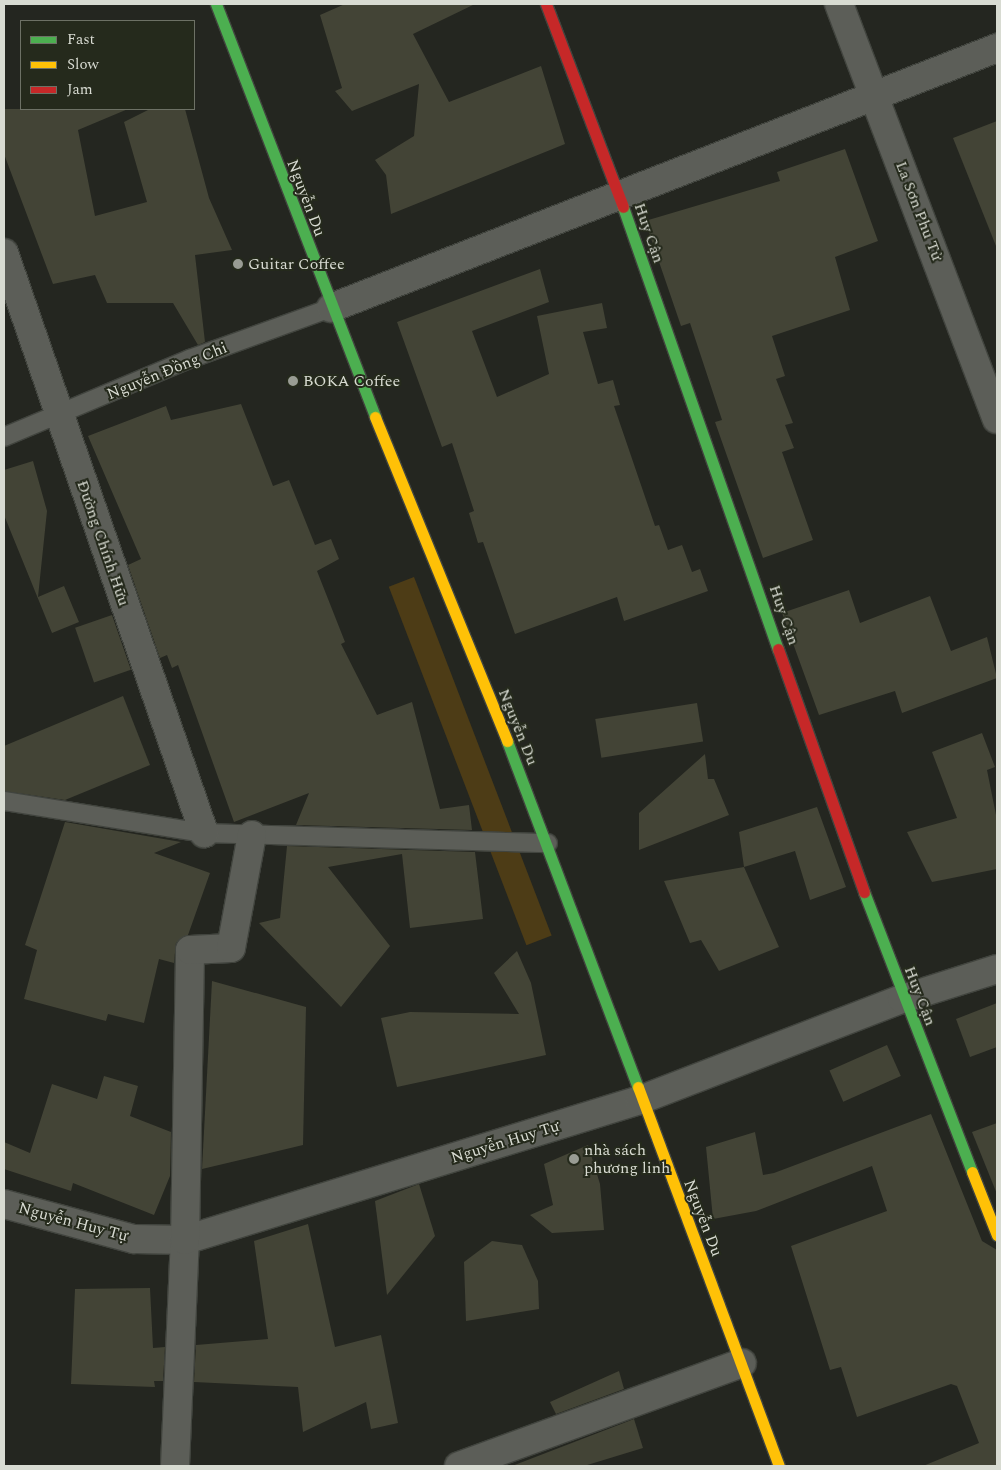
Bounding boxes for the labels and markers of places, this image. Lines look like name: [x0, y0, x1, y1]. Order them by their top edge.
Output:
place label: Guitar Coffee: [248, 254, 345, 274]
marker: Guitar Coffee: [232, 258, 244, 270]
place label: BOKA Coffee: [303, 371, 400, 391]
marker: BOKA Coffee: [287, 375, 299, 387]
place label: nhà sách phương linh: [584, 1140, 670, 1178]
marker: nhà sách phương linh: [568, 1153, 580, 1165]

